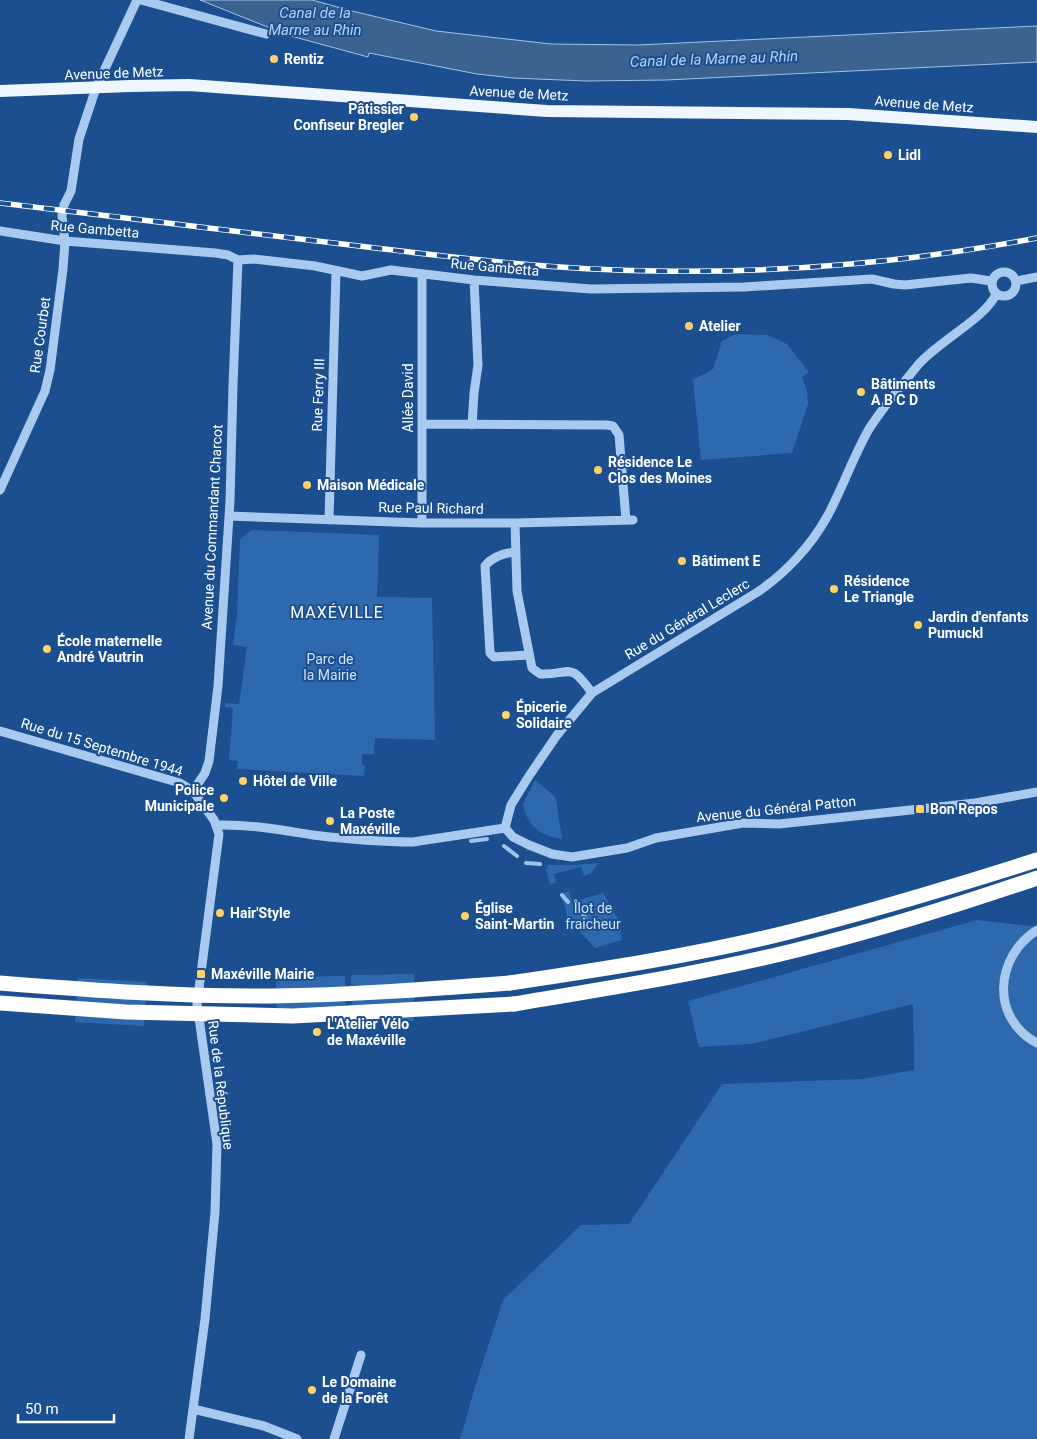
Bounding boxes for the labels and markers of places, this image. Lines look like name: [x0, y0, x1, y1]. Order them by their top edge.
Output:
place label: Rentiz: [284, 51, 324, 67]
marker: Rentiz: [268, 53, 280, 65]
place label: Pâtissier Confiseur Bregler: [293, 101, 404, 133]
marker: Pâtissier Confiseur Bregler: [408, 111, 420, 123]
place label: Lidl: [898, 147, 921, 163]
marker: Lidl: [882, 149, 894, 161]
place label: Atelier: [699, 318, 741, 334]
marker: Atelier: [683, 320, 695, 332]
place label: Bâtiments A B C D: [871, 376, 935, 408]
marker: Bâtiments A B C D: [855, 386, 867, 398]
place label: Résidence Le Clos des Moines: [608, 454, 712, 486]
marker: Résidence Le Clos des Moines: [592, 464, 604, 476]
place label: Maison Médicale: [317, 477, 425, 493]
marker: Maison Médicale: [301, 479, 313, 491]
place label: Bâtiment E: [692, 553, 761, 569]
marker: Bâtiment E: [676, 555, 688, 567]
place label: Résidence Le Triangle: [844, 573, 914, 605]
marker: Résidence Le Triangle: [828, 583, 840, 595]
place label: Jardin d'enfants Pumuckl: [928, 609, 1029, 641]
marker: Jardin d'enfants Pumuckl: [912, 619, 924, 631]
place label: École maternelle André Vautrin: [57, 632, 163, 665]
marker: École maternelle André Vautrin: [41, 643, 53, 655]
place label: Épicerie Solidaire: [516, 698, 572, 731]
marker: Épicerie Solidaire: [500, 709, 512, 721]
place label: Hôtel de Ville: [253, 773, 337, 789]
marker: Hôtel de Ville: [237, 775, 249, 787]
place label: Police Municipale: [145, 782, 214, 814]
marker: Police Municipale: [218, 792, 230, 804]
place label: Bon Repos: [930, 801, 998, 817]
marker: Bon Repos: [914, 803, 926, 815]
place label: La Poste Maxéville: [340, 805, 400, 837]
marker: La Poste Maxéville: [324, 815, 336, 827]
place label: Église Saint-Martin: [475, 899, 555, 932]
place label: Hair'Style: [230, 905, 291, 921]
marker: Hair'Style: [214, 907, 226, 919]
marker: Église Saint-Martin: [459, 910, 471, 922]
place label: Maxéville Mairie: [211, 966, 315, 982]
marker: Maxéville Mairie: [195, 968, 207, 980]
place label: L'Atelier Vélo de Maxéville: [327, 1016, 409, 1048]
marker: L'Atelier Vélo de Maxéville: [311, 1026, 323, 1038]
place label: Le Domaine de la Forêt: [322, 1374, 397, 1406]
marker: Le Domaine de la Forêt: [306, 1384, 318, 1396]

